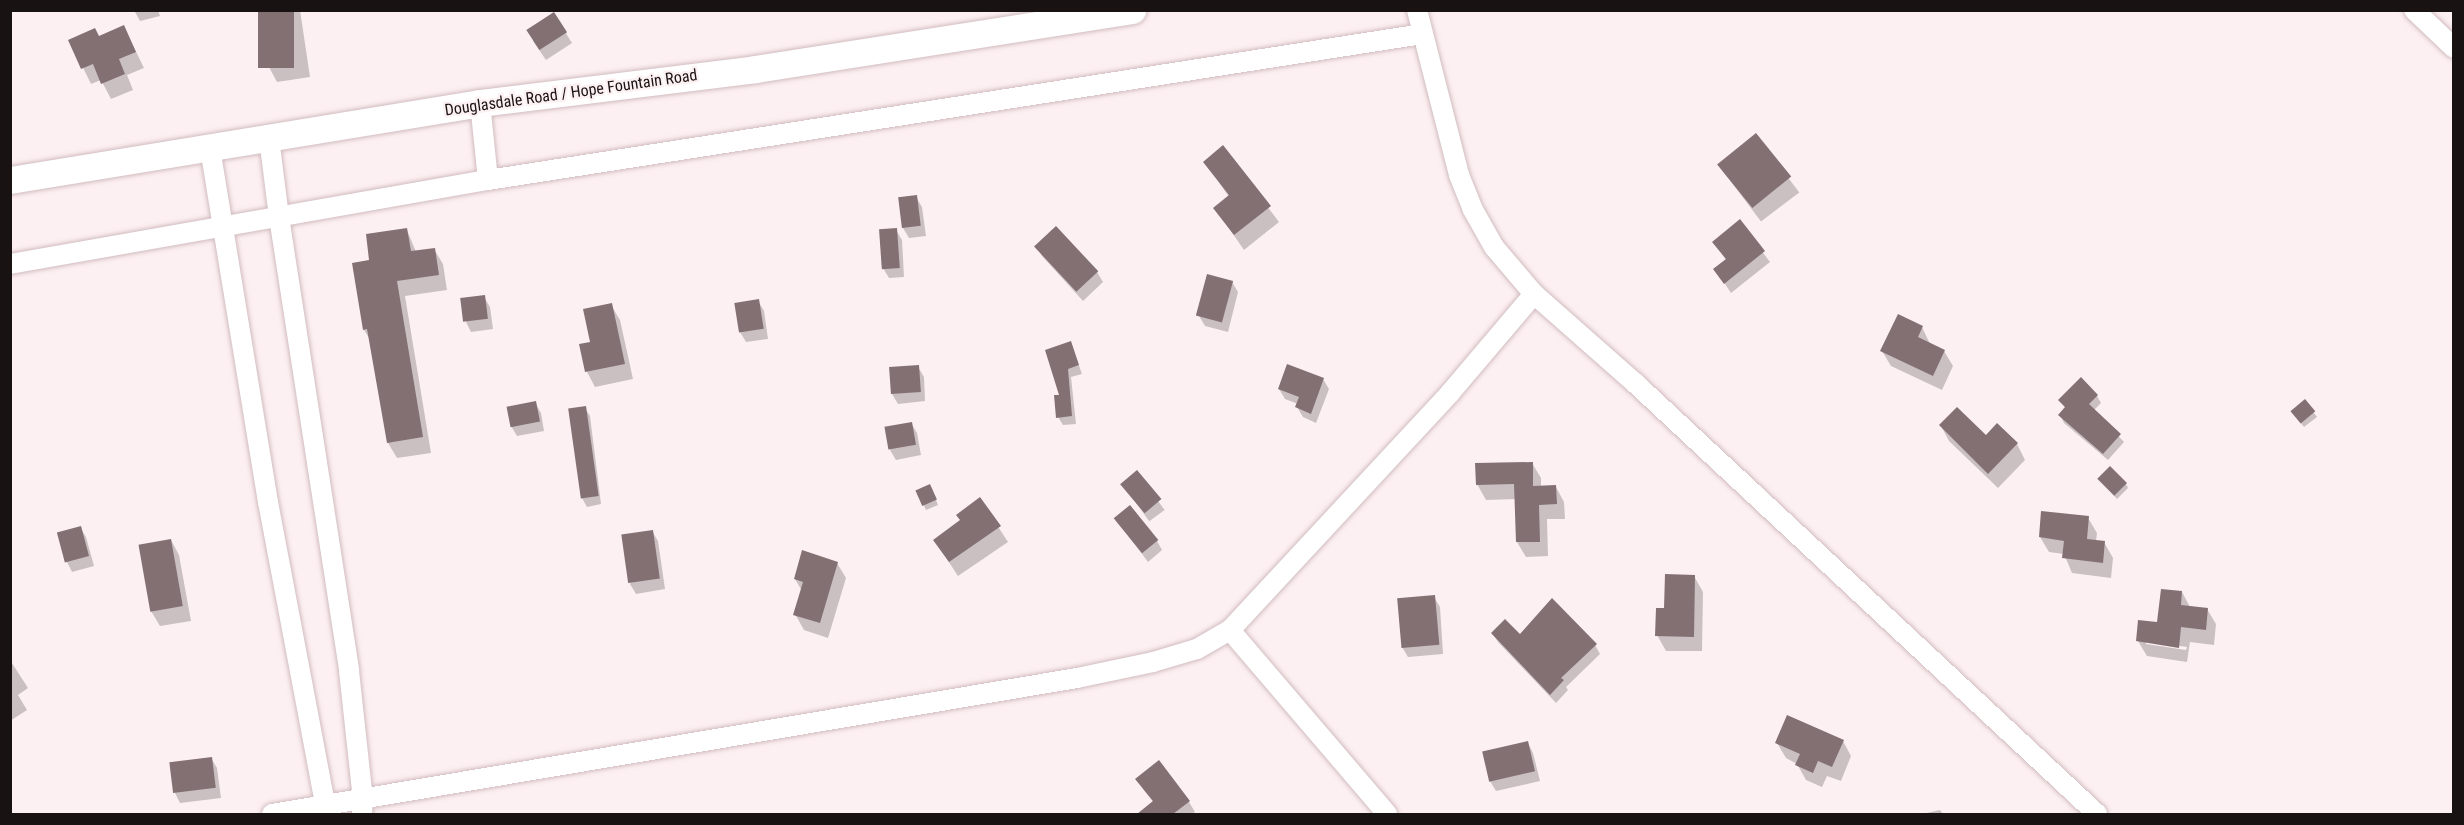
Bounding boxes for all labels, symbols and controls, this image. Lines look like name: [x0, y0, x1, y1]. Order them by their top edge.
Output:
street label: Douglasdale Road / Hope Fountain Road: [443, 66, 699, 120]

